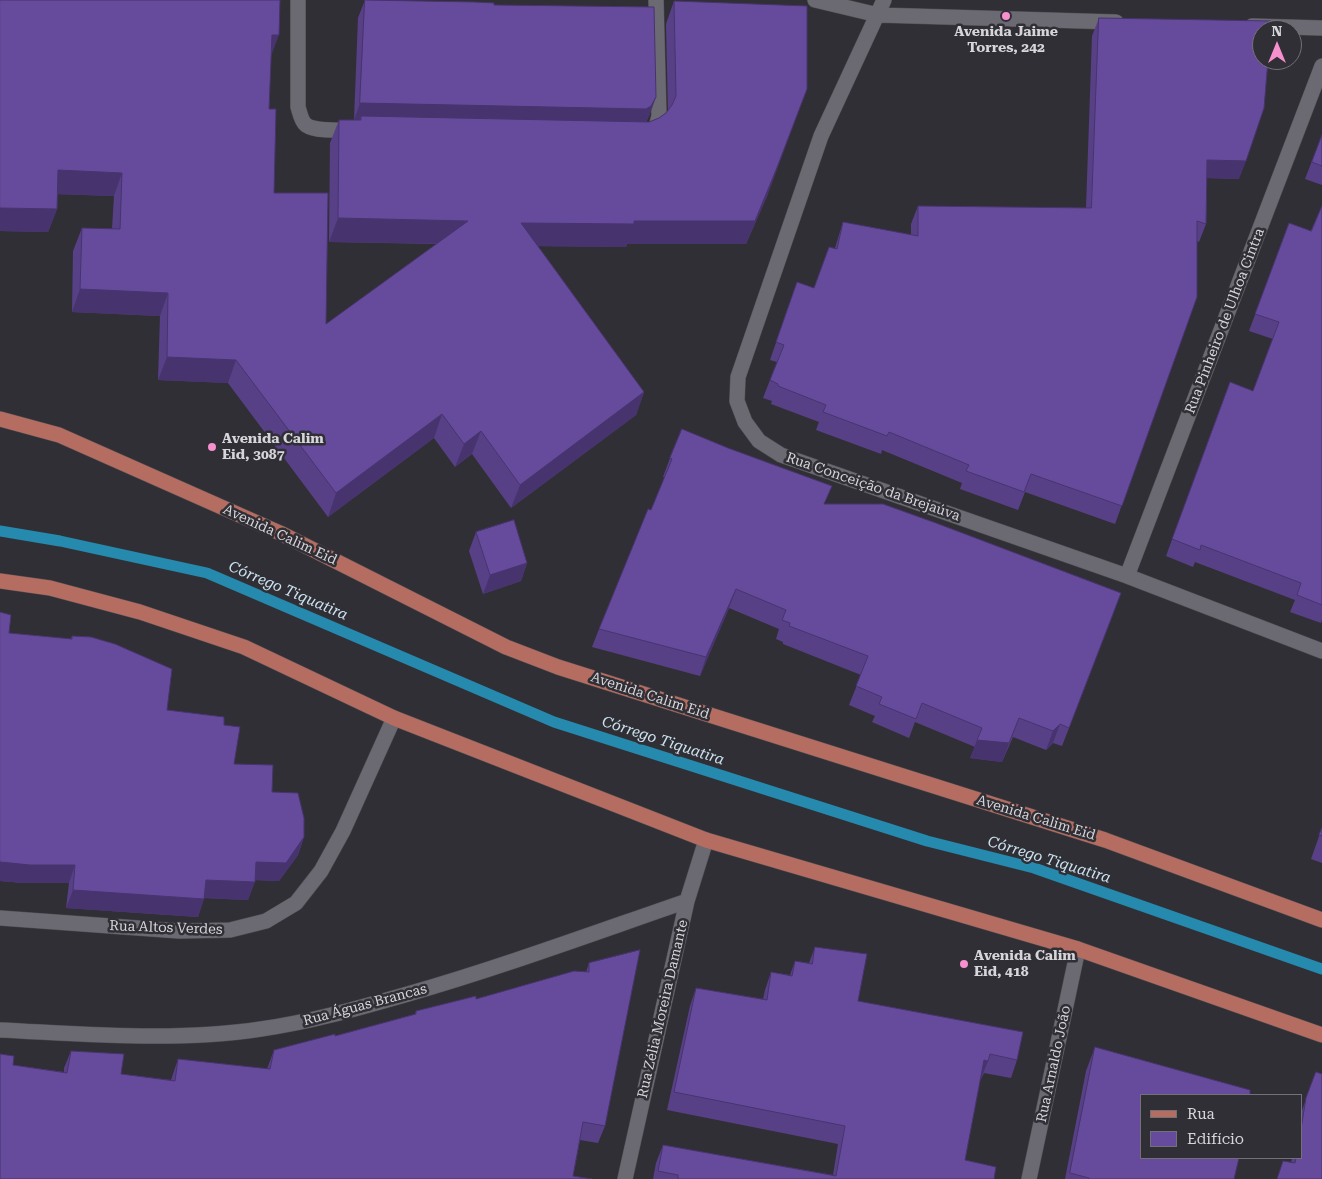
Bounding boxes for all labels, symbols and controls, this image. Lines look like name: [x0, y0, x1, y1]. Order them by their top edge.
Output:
marker: Avenida Jaime Torres, 242: [1000, 10, 1012, 22]
north arrow: [1252, 20, 1302, 70]
text: N: [1272, 23, 1282, 39]
place label: Avenida Jaime Torres, 242: [954, 24, 1058, 56]
street label: Rua Pinheiro de Ulhoa Cintra: [1182, 226, 1268, 416]
place label: Avenida Calim Eid, 3087: [222, 431, 324, 464]
marker: Avenida Calim Eid, 3087: [206, 441, 218, 453]
street label: Rua Conceição da Brejaúva: [784, 449, 962, 525]
street label: Avenida Calim Eid: [220, 501, 340, 569]
water label: Córrego Tiquatira: [226, 558, 350, 624]
street label: Avenida Calim Eid: [589, 669, 711, 723]
water label: Córrego Tiquatira: [599, 713, 727, 769]
street label: Avenida Calim Eid: [974, 792, 1098, 844]
water label: Córrego Tiquatira: [985, 833, 1113, 887]
street label: Rua Altos Verdes: [109, 918, 223, 938]
street label: Rua Zélia Moreira Damante: [634, 918, 692, 1100]
place label: Avenida Calim Eid, 418: [974, 948, 1076, 980]
marker: Avenida Calim Eid, 418: [958, 958, 970, 970]
street label: Rua Águas Brancas: [301, 980, 429, 1030]
street label: Rua Arnaldo João: [1033, 1004, 1075, 1124]
legend: [1140, 1094, 1302, 1159]
text: Rua: [1187, 1105, 1215, 1123]
text: Edifício: [1187, 1130, 1244, 1148]

